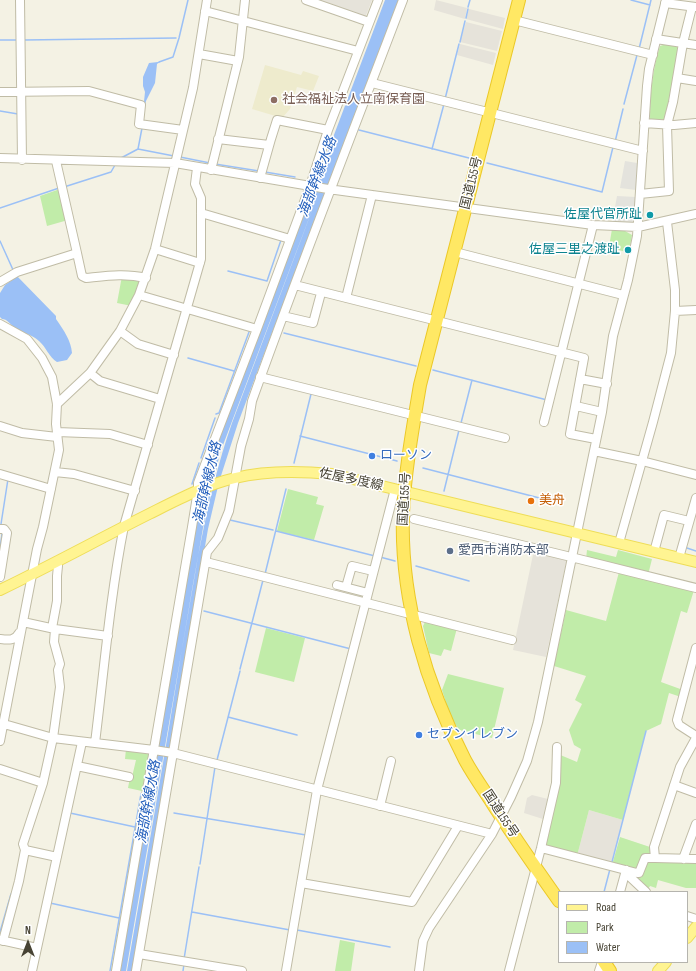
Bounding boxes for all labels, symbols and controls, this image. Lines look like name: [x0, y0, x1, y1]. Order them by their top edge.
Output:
place label: 社会福祉法人立南保育園: [282, 92, 425, 108]
marker: 社会福祉法人立南保育園: [269, 95, 279, 105]
water label: 海部幹線水路: [295, 135, 341, 219]
street label: 国道155号: [458, 155, 486, 211]
place label: 佐屋代官所趾: [564, 207, 642, 223]
marker: 佐屋代官所趾: [645, 210, 655, 220]
place label: 佐屋三里之渡趾: [529, 242, 620, 258]
marker: 佐屋三里之渡趾: [623, 245, 633, 255]
water label: 海部幹線水路: [190, 440, 226, 526]
place label: ローソン: [380, 448, 432, 464]
marker: ローソン: [367, 451, 377, 461]
street label: 佐屋多度線: [318, 466, 384, 494]
street label: 国道155号: [396, 472, 414, 526]
place label: 美舟: [539, 493, 565, 509]
marker: 美舟: [526, 496, 536, 506]
place label: 愛西市消防本部: [458, 543, 549, 559]
marker: 愛西市消防本部: [445, 546, 455, 556]
place label: セブンイレブン: [427, 727, 518, 743]
marker: セブンイレブン: [414, 730, 424, 740]
water label: 海部幹線水路: [133, 759, 165, 845]
street label: 国道155号: [479, 787, 521, 841]
legend: [558, 891, 688, 963]
text: Road: [596, 900, 616, 915]
text: Park: [596, 920, 614, 935]
north arrow: [8, 923, 48, 963]
text: N: [25, 924, 31, 937]
text: Water: [596, 940, 620, 955]

